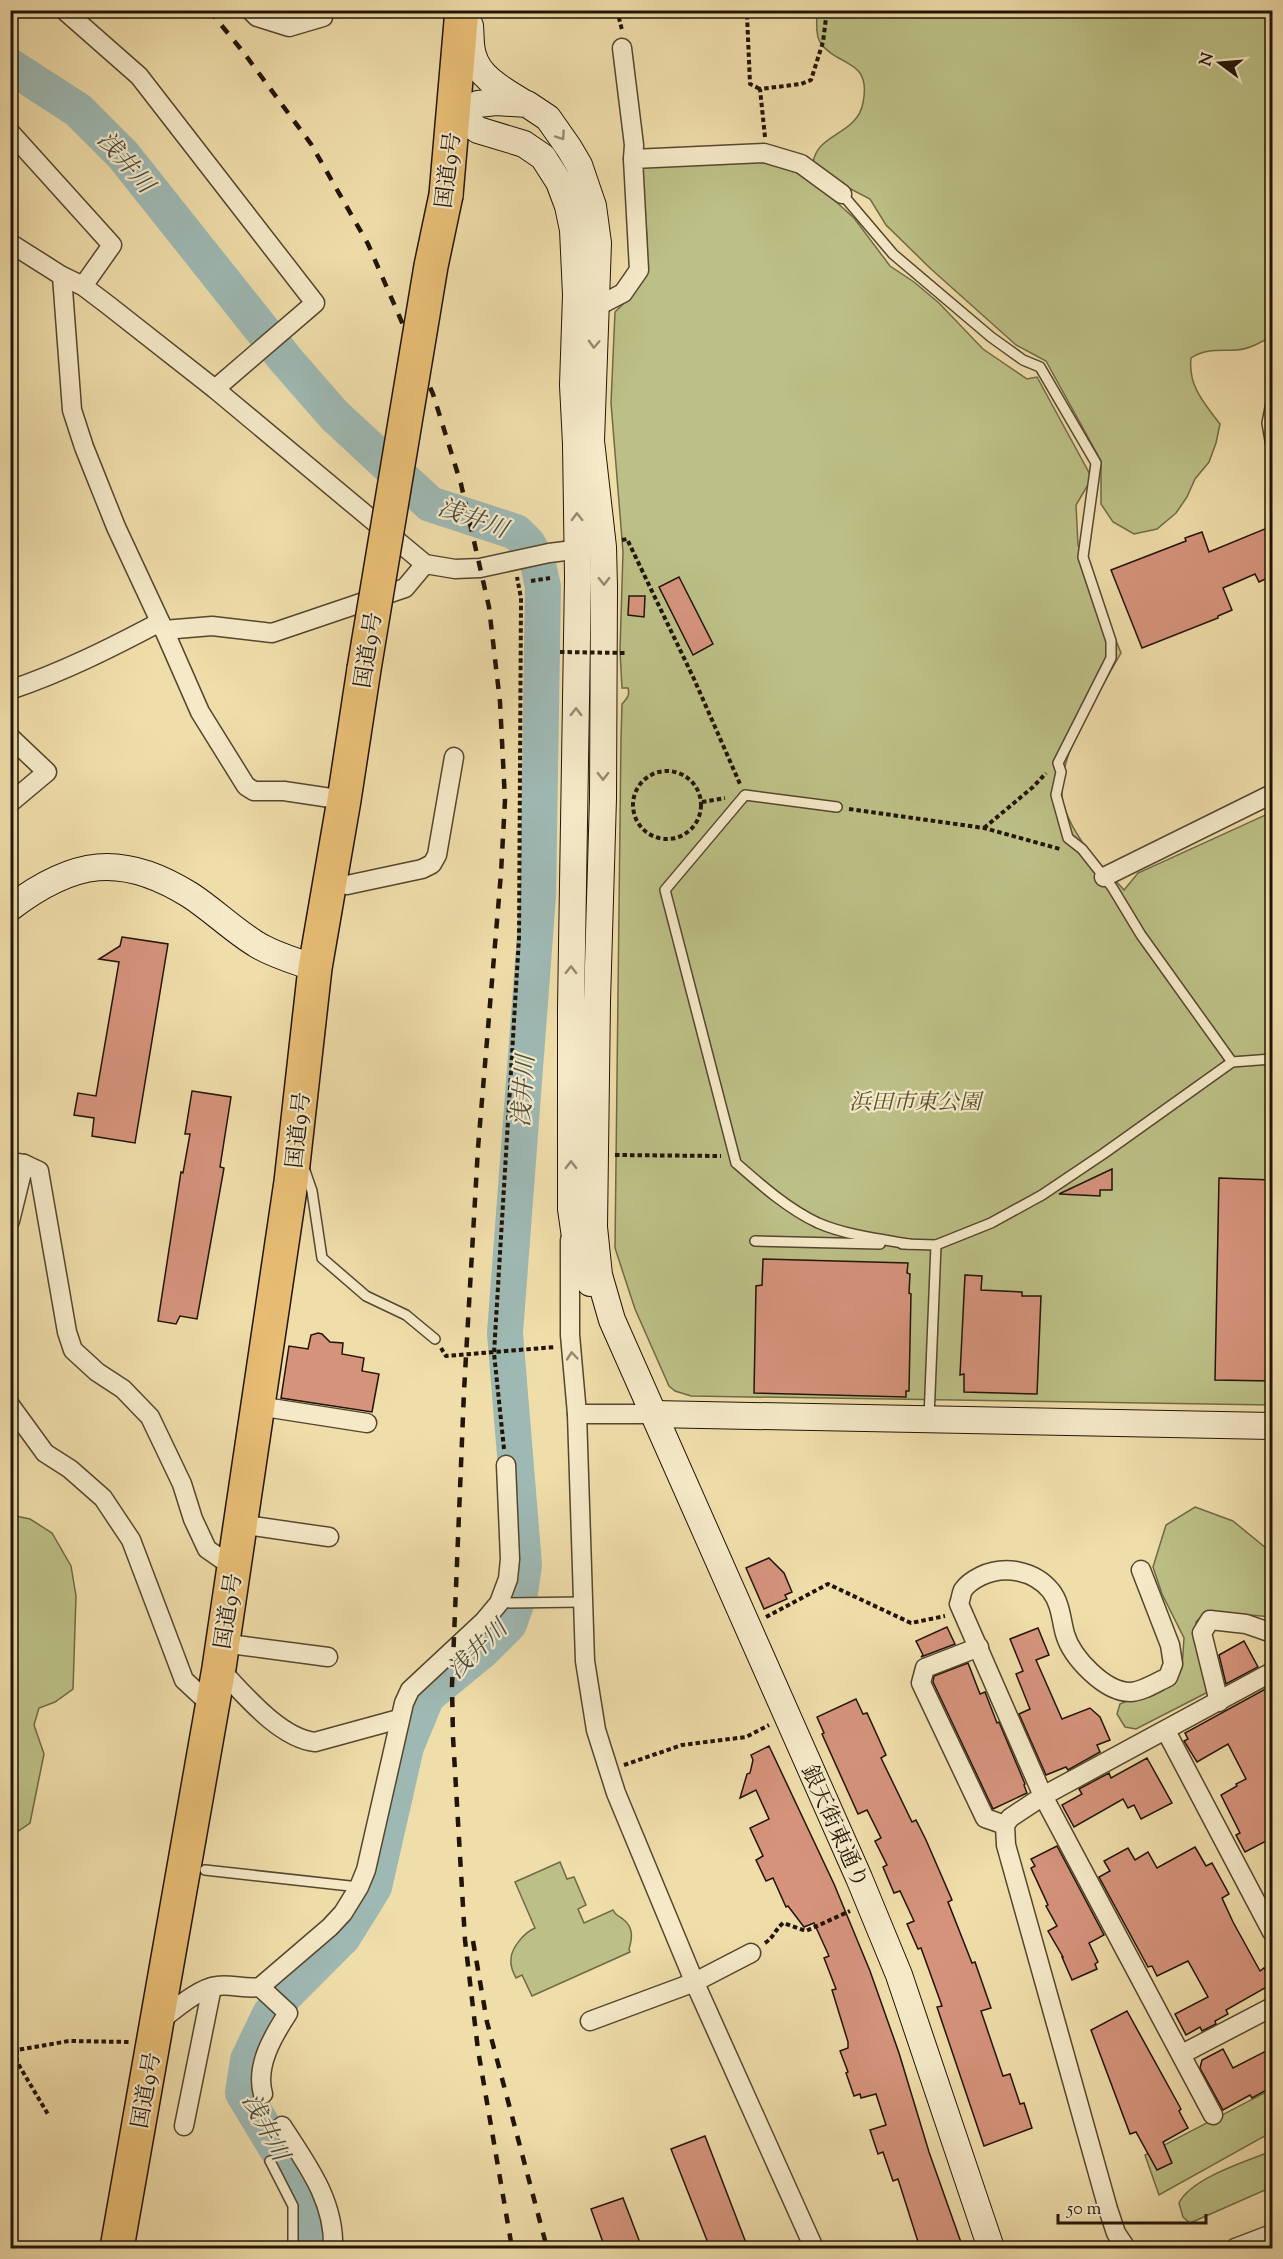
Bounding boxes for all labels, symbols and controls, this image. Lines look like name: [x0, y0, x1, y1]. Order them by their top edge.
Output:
north arrow: [1190, 33, 1250, 93]
text: N: [1195, 50, 1221, 69]
water label: 浅井川: [88, 125, 163, 204]
one-way arrow: [554, 129, 565, 140]
street label: 国道9号: [429, 130, 471, 210]
one-way arrow: [587, 340, 600, 349]
water label: 浅井川: [433, 492, 515, 549]
one-way arrow: [571, 513, 584, 522]
one-way arrow: [598, 576, 610, 585]
street label: 国道9号: [348, 610, 392, 691]
one-way arrow: [569, 708, 582, 717]
one-way arrow: [597, 771, 609, 780]
one-way arrow: [565, 965, 578, 974]
water label: 浅井川: [506, 1051, 545, 1128]
park label: 浜田市東公園: [849, 1088, 984, 1120]
street label: 国道9号: [280, 1090, 320, 1170]
one-way arrow: [565, 1160, 577, 1169]
one-way arrow: [566, 1351, 579, 1361]
street label: 国道9号: [208, 1571, 252, 1652]
water label: 浅井川: [441, 1611, 518, 1688]
street label: 銀天街東通り: [792, 1760, 875, 1894]
street label: 国道9号: [126, 2050, 170, 2131]
water label: 浅井川: [232, 2088, 298, 2170]
scale bar: [1058, 2187, 1206, 2225]
text: 50 m: [1066, 2197, 1102, 2223]

